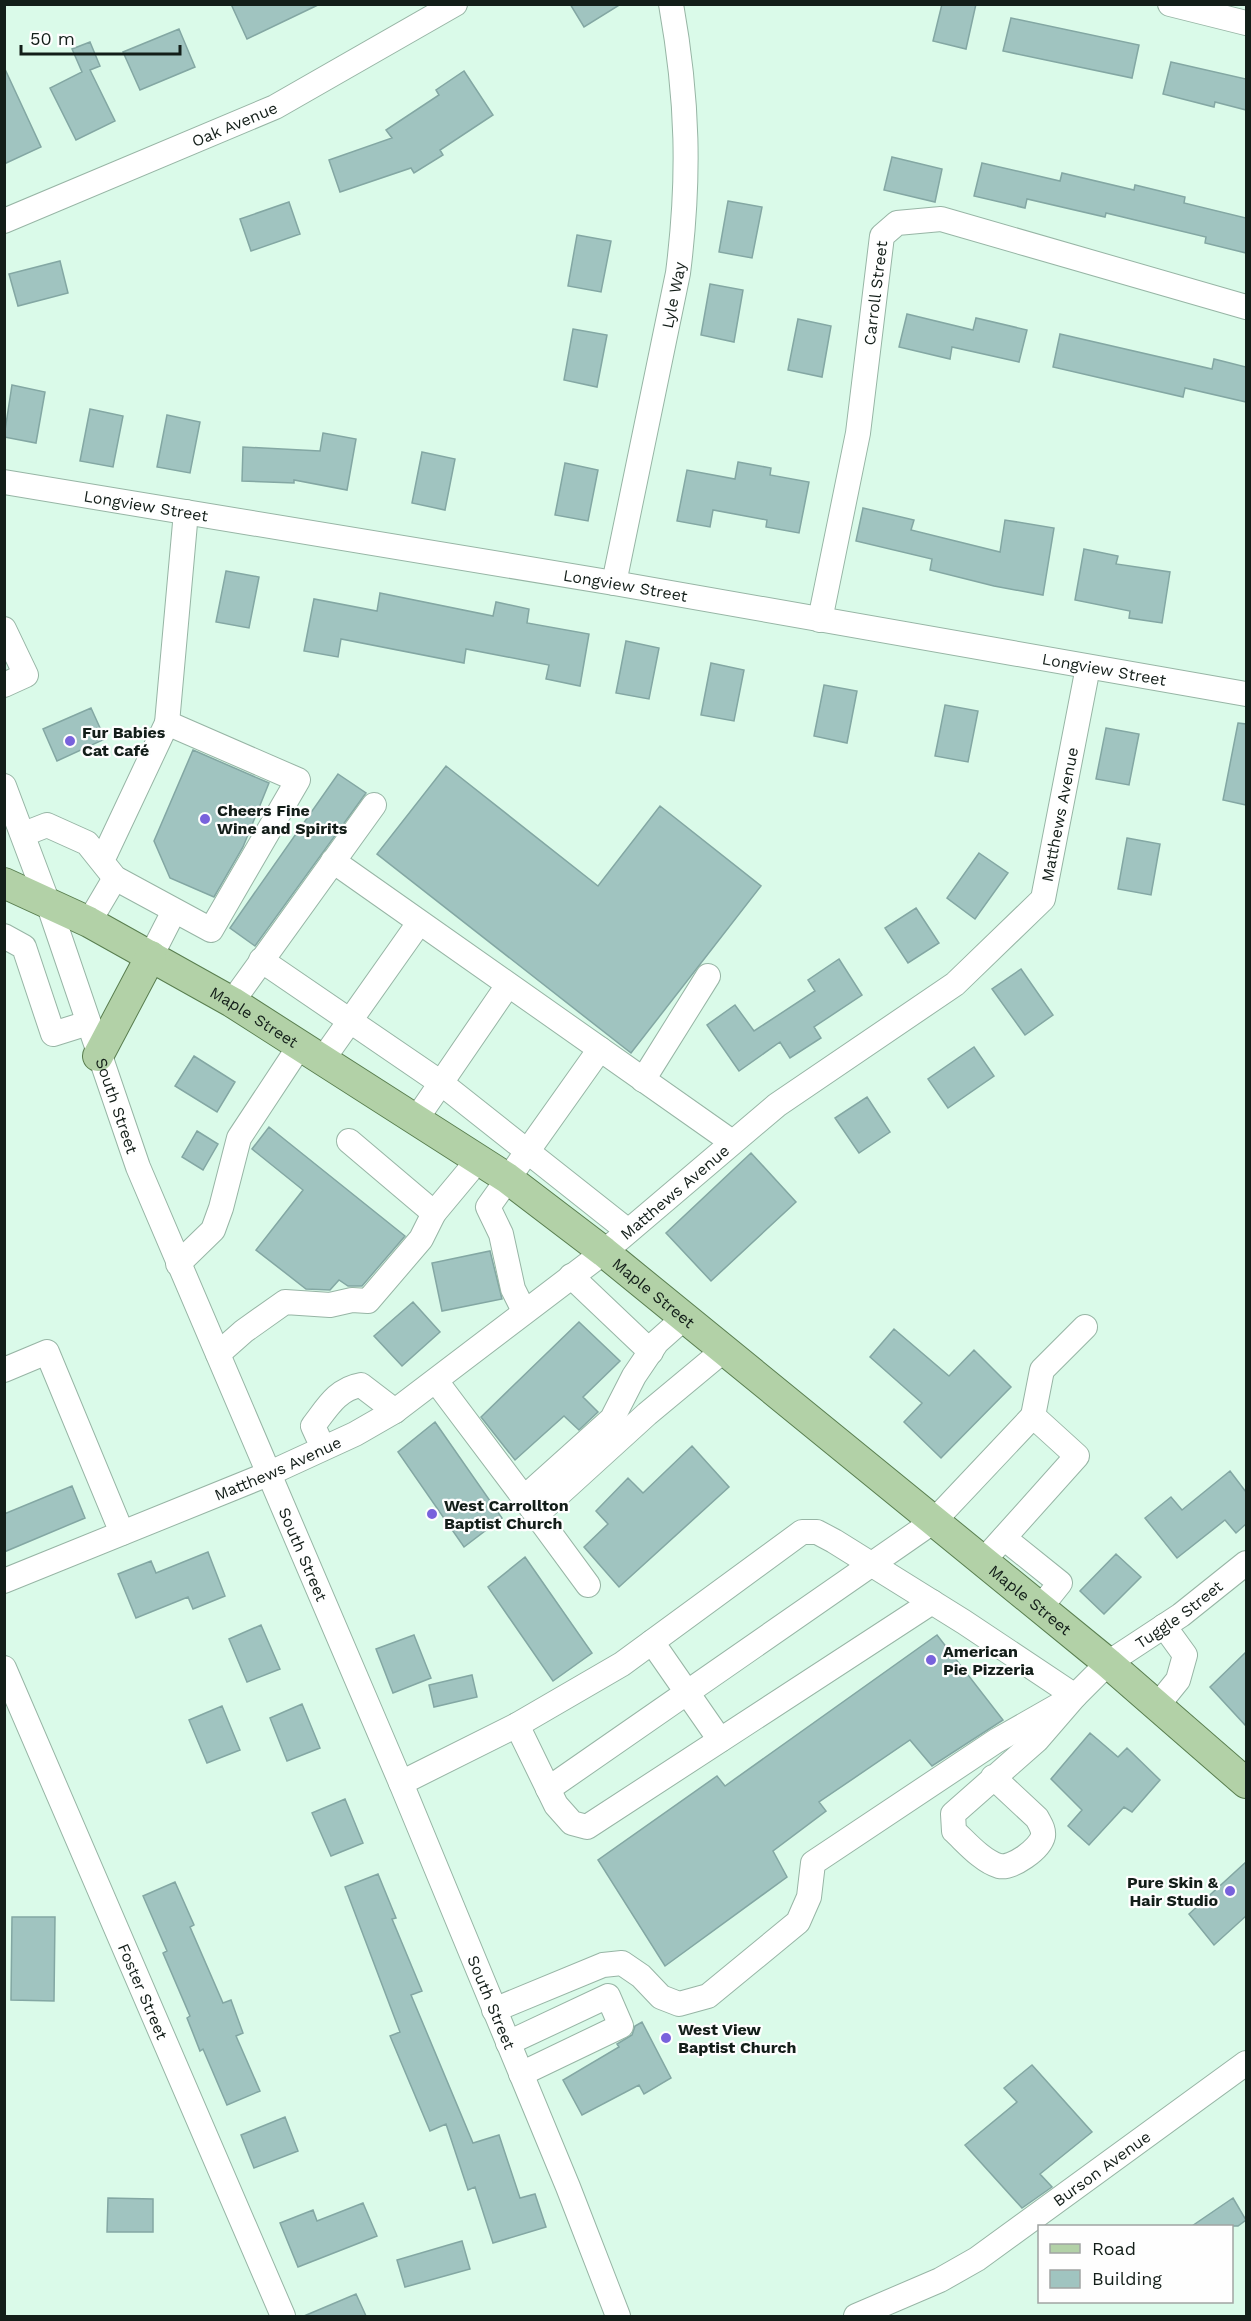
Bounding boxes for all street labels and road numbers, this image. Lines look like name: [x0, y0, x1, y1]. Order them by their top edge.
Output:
street label: Oak Avenue: [189, 98, 280, 151]
street label: Carroll Street: [860, 239, 891, 346]
street label: Lyle Way: [658, 260, 689, 330]
street label: Longview Street: [82, 486, 210, 526]
street label: Longview Street: [562, 566, 689, 606]
street label: Longview Street: [1041, 649, 1168, 690]
street label: Matthews Avenue: [1038, 746, 1082, 884]
street label: Maple Street: [206, 983, 302, 1052]
street label: South Street: [91, 1055, 142, 1156]
street label: Matthews Avenue: [617, 1141, 733, 1244]
street label: Maple Street: [608, 1254, 699, 1332]
street label: Matthews Avenue: [212, 1433, 344, 1505]
street label: South Street: [274, 1505, 331, 1604]
street label: Maple Street: [985, 1561, 1075, 1639]
street label: Tuggle Street: [1132, 1576, 1227, 1653]
street label: Foster Street: [114, 1941, 172, 2043]
street label: South Street: [463, 1953, 519, 2053]
street label: Burson Avenue: [1049, 2127, 1154, 2210]

